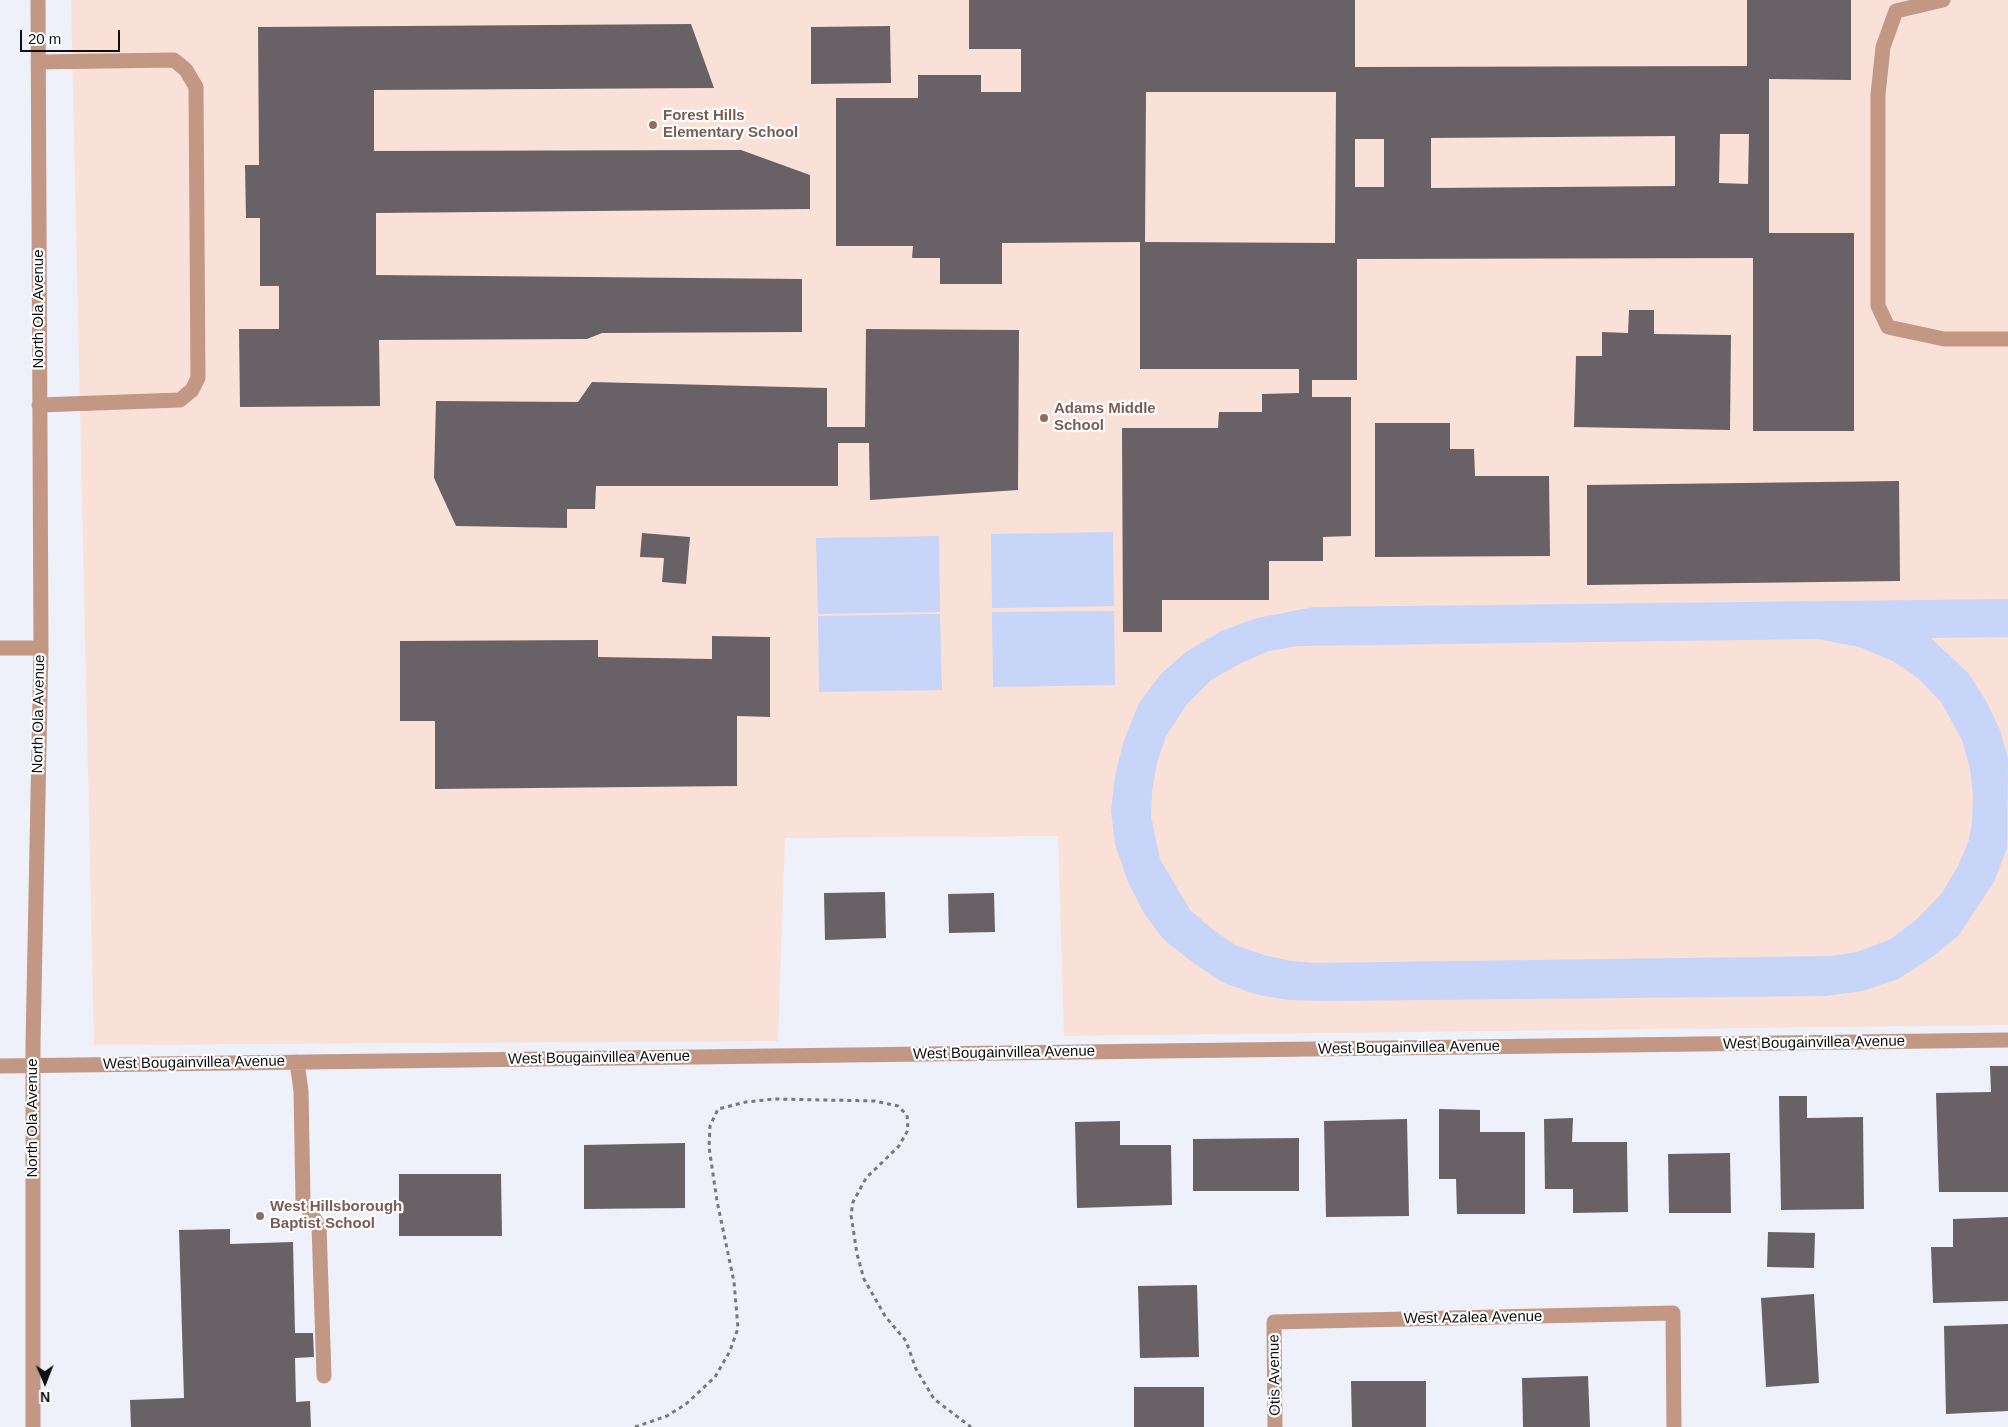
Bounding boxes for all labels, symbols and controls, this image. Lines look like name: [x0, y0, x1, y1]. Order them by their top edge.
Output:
scale bar: [22, 20, 122, 52]
text: 20 m: [28, 30, 61, 47]
place label: Forest Hills Elementary School: [663, 107, 798, 142]
marker: Forest Hills Elementary School: [647, 119, 659, 131]
street label: North Ola Avenue: [30, 250, 48, 368]
place label: Adams Middle School: [1054, 400, 1156, 435]
marker: Adams Middle School: [1038, 412, 1050, 424]
street label: North Ola Avenue: [29, 654, 49, 774]
street label: West Bougainvillea Avenue: [1723, 1032, 1905, 1054]
street label: West Bougainvillea Avenue: [1318, 1037, 1500, 1059]
street label: West Bougainvillea Avenue: [913, 1042, 1095, 1064]
street label: West Bougainvillea Avenue: [508, 1047, 690, 1069]
street label: West Bougainvillea Avenue: [103, 1052, 285, 1074]
street label: North Ola Avenue: [24, 1059, 42, 1177]
place label: West Hillsborough Baptist School: [270, 1198, 402, 1233]
marker: West Hillsborough Baptist School: [254, 1210, 266, 1222]
street label: West Azalea Avenue: [1404, 1308, 1542, 1328]
street label: Otis Avenue: [1265, 1334, 1285, 1416]
north arrow: [20, 1357, 70, 1407]
text: N: [40, 1389, 50, 1405]

